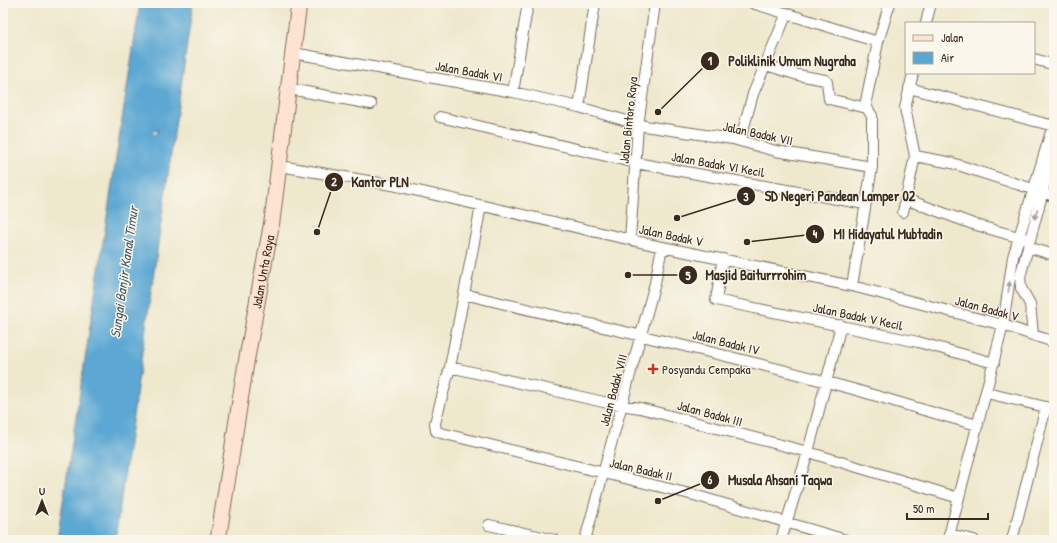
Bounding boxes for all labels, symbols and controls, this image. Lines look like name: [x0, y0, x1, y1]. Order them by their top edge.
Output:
legend: [905, 22, 1035, 74]
text: Jalan: [941, 29, 963, 46]
callout: Poliklinik Umum Nugraha: [700, 48, 864, 74]
text: Air: [941, 49, 955, 66]
text: Poliklinik Umum Nugraha: [728, 51, 856, 72]
text: 1: [708, 52, 713, 69]
street label: Jalan Badak VI: [434, 56, 504, 86]
street label: Jalan Bintoro Raya: [614, 76, 642, 164]
street label: Jalan Badak VII: [721, 117, 795, 149]
street label: Jalan Badak VI Kecil: [670, 147, 767, 181]
callout: Kantor PLN: [324, 169, 417, 195]
text: Kantor PLN: [351, 172, 409, 191]
text: 2: [331, 173, 337, 190]
callout: SD Negeri Pandean Lamper 02: [736, 183, 923, 209]
text: SD Negeri Pandean Lamper 02: [765, 186, 916, 207]
text: 3: [743, 188, 749, 205]
water label: Sungai Banjir Kanal Timur: [105, 204, 143, 339]
one-way arrow: [1033, 209, 1039, 221]
street label: Jalan Badak V: [637, 219, 705, 251]
callout: MI Hidayatul Mubtadin: [805, 221, 950, 247]
text: MI Hidayatul Mubtadin: [833, 224, 943, 245]
text: 4: [813, 225, 818, 242]
street label: Jalan Unta Raya: [247, 233, 278, 310]
callout: Masjid Baiturrrohim: [678, 262, 815, 288]
text: Masjid Baiturrrohim: [706, 265, 807, 285]
text: 5: [685, 267, 691, 284]
one-way arrow: [1006, 281, 1012, 293]
street label: Jalan Badak V: [953, 291, 1021, 325]
street label: Jalan Badak V Kecil: [812, 298, 905, 334]
street label: Jalan Badak IV: [691, 325, 762, 359]
street label: Jalan Badak VIII: [595, 352, 631, 428]
place label: Posyandu Cempaka: [662, 360, 751, 378]
marker: Posyandu Cempaka: [647, 363, 659, 375]
street label: Jalan Badak III: [675, 396, 745, 430]
street label: Jalan Badak II: [608, 453, 674, 485]
callout: Musala Ahsani Taqwa: [700, 467, 840, 493]
text: Musala Ahsani Taqwa: [728, 470, 833, 491]
text: 6: [708, 471, 713, 488]
north arrow: [22, 481, 62, 521]
text: U: [39, 484, 45, 498]
scale bar: [907, 495, 988, 521]
text: 50 m: [913, 500, 934, 517]

